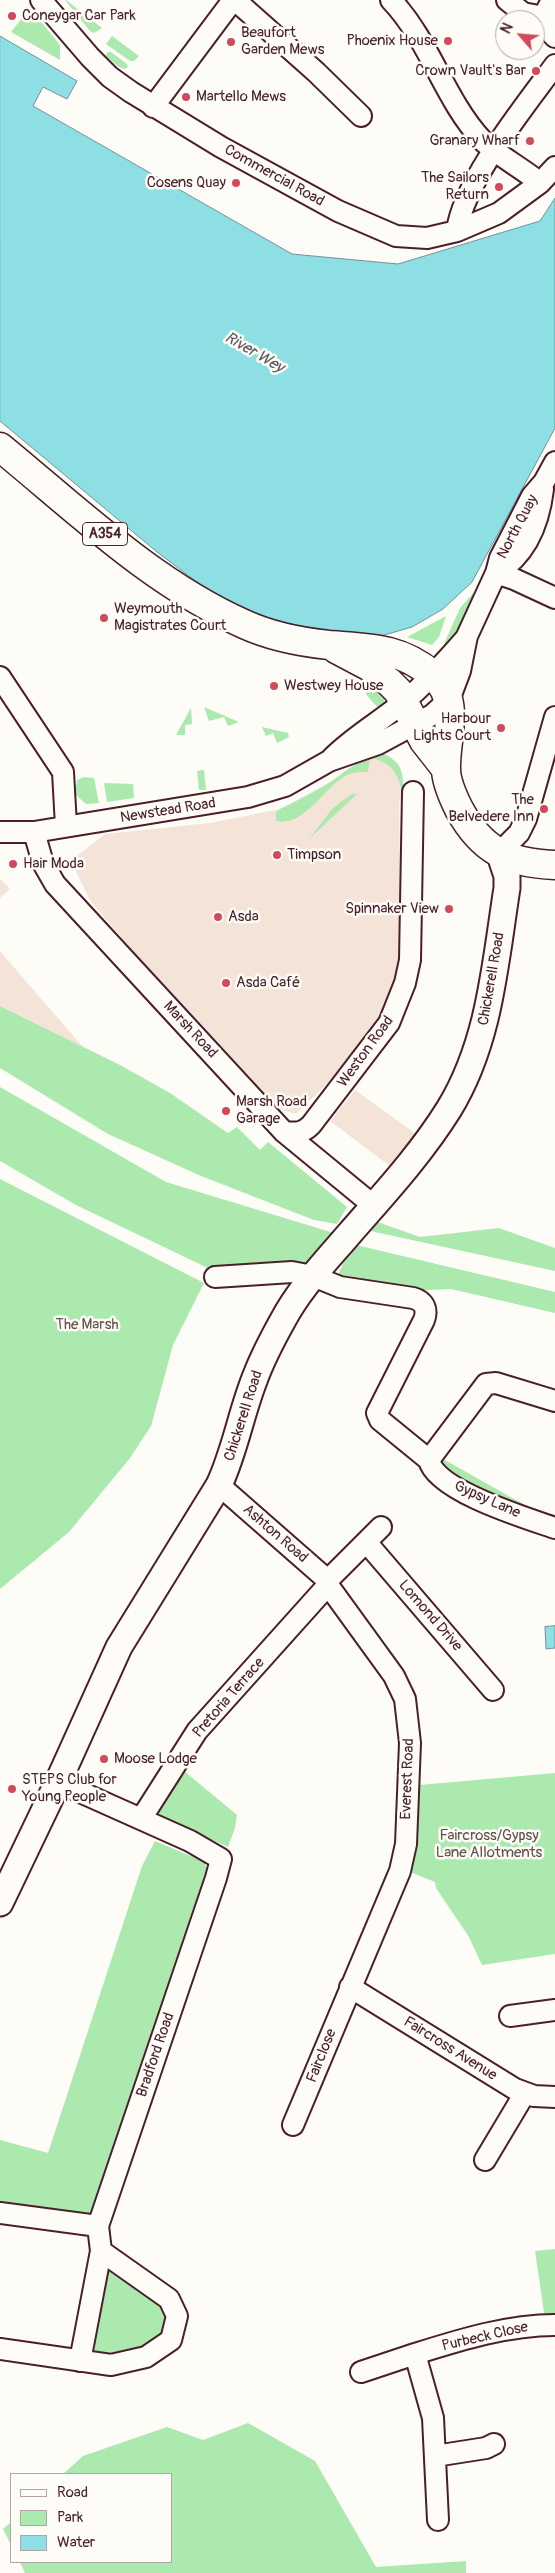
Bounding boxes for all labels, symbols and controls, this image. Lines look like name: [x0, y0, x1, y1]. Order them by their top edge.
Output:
place label: Coneygar Car Park: [22, 7, 136, 25]
marker: Coneygar Car Park: [6, 10, 18, 22]
north arrow: [495, 10, 545, 60]
text: N: [497, 20, 517, 36]
place label: Beaufort Garden Mews: [241, 24, 324, 59]
place label: Phoenix House: [346, 32, 438, 50]
marker: Phoenix House: [442, 35, 454, 47]
marker: Beaufort Garden Mews: [225, 36, 237, 48]
place label: Crown Vault's Bar: [415, 62, 526, 80]
marker: Crown Vault's Bar: [530, 65, 542, 77]
place label: Martello Mews: [196, 88, 286, 106]
marker: Martello Mews: [180, 91, 192, 103]
place label: Granary Wharf: [429, 132, 520, 150]
marker: Granary Wharf: [524, 135, 536, 147]
street label: Commercial Road: [221, 141, 327, 211]
place label: The Sailors Return: [421, 169, 489, 204]
place label: Cosens Quay: [147, 174, 226, 192]
marker: Cosens Quay: [230, 177, 242, 189]
marker: The Sailors Return: [493, 181, 505, 193]
water label: River Wey: [221, 328, 287, 378]
street label: North Quay: [494, 492, 542, 562]
road number: A354: [82, 522, 128, 546]
place label: Weymouth Magistrates Court: [114, 600, 226, 635]
marker: Weymouth Magistrates Court: [98, 612, 110, 624]
place label: Westwey House: [284, 677, 383, 695]
marker: Westwey House: [268, 680, 280, 692]
place label: Harbour Lights Court: [413, 710, 491, 745]
marker: Harbour Lights Court: [495, 722, 507, 734]
place label: The Belvedere Inn: [449, 791, 534, 826]
street label: Newstead Road: [119, 795, 217, 827]
marker: The Belvedere Inn: [538, 803, 550, 815]
place label: Timpson: [287, 846, 341, 864]
marker: Timpson: [271, 849, 283, 861]
place label: Hair Moda: [23, 855, 84, 873]
marker: Hair Moda: [7, 858, 19, 870]
place label: Spinnaker View: [345, 900, 439, 918]
marker: Spinnaker View: [443, 903, 455, 915]
place label: Asda: [228, 908, 259, 926]
marker: Asda: [212, 911, 224, 923]
street label: Chickerell Road: [475, 931, 509, 1027]
place label: Asda Café: [236, 974, 300, 992]
marker: Asda Café: [220, 977, 232, 989]
street label: Marsh Road: [159, 998, 221, 1062]
street label: Weston Road: [334, 1013, 398, 1091]
place label: Marsh Road Garage: [236, 1093, 307, 1128]
marker: Marsh Road Garage: [220, 1105, 232, 1117]
park label: The Marsh: [56, 1316, 118, 1334]
street label: Chickerell Road: [221, 1368, 267, 1464]
street label: Gypsy Lane: [451, 1477, 523, 1523]
street label: Ashton Road: [239, 1501, 311, 1567]
street label: Lomond Drive: [394, 1577, 466, 1655]
street label: Pretoria Terrace: [189, 1654, 269, 1742]
street label: Everest Road: [398, 1738, 418, 1820]
place label: Moose Lodge: [114, 1750, 197, 1768]
marker: Moose Lodge: [98, 1753, 110, 1765]
place label: STEPS Club for Young People: [22, 1771, 117, 1806]
marker: STEPS Club for Young People: [6, 1783, 18, 1795]
park label: Faircross/Gypsy Lane Allotments: [436, 1827, 542, 1862]
street label: Bradford Road: [133, 2010, 179, 2100]
street label: Faircross Avenue: [400, 2013, 500, 2085]
street label: Fairclose: [303, 2026, 341, 2086]
street label: Purbeck Close: [440, 2318, 530, 2356]
legend: [10, 2473, 172, 2563]
text: Road: [57, 2483, 88, 2502]
text: Park: [57, 2508, 83, 2527]
text: Water: [57, 2533, 95, 2552]

